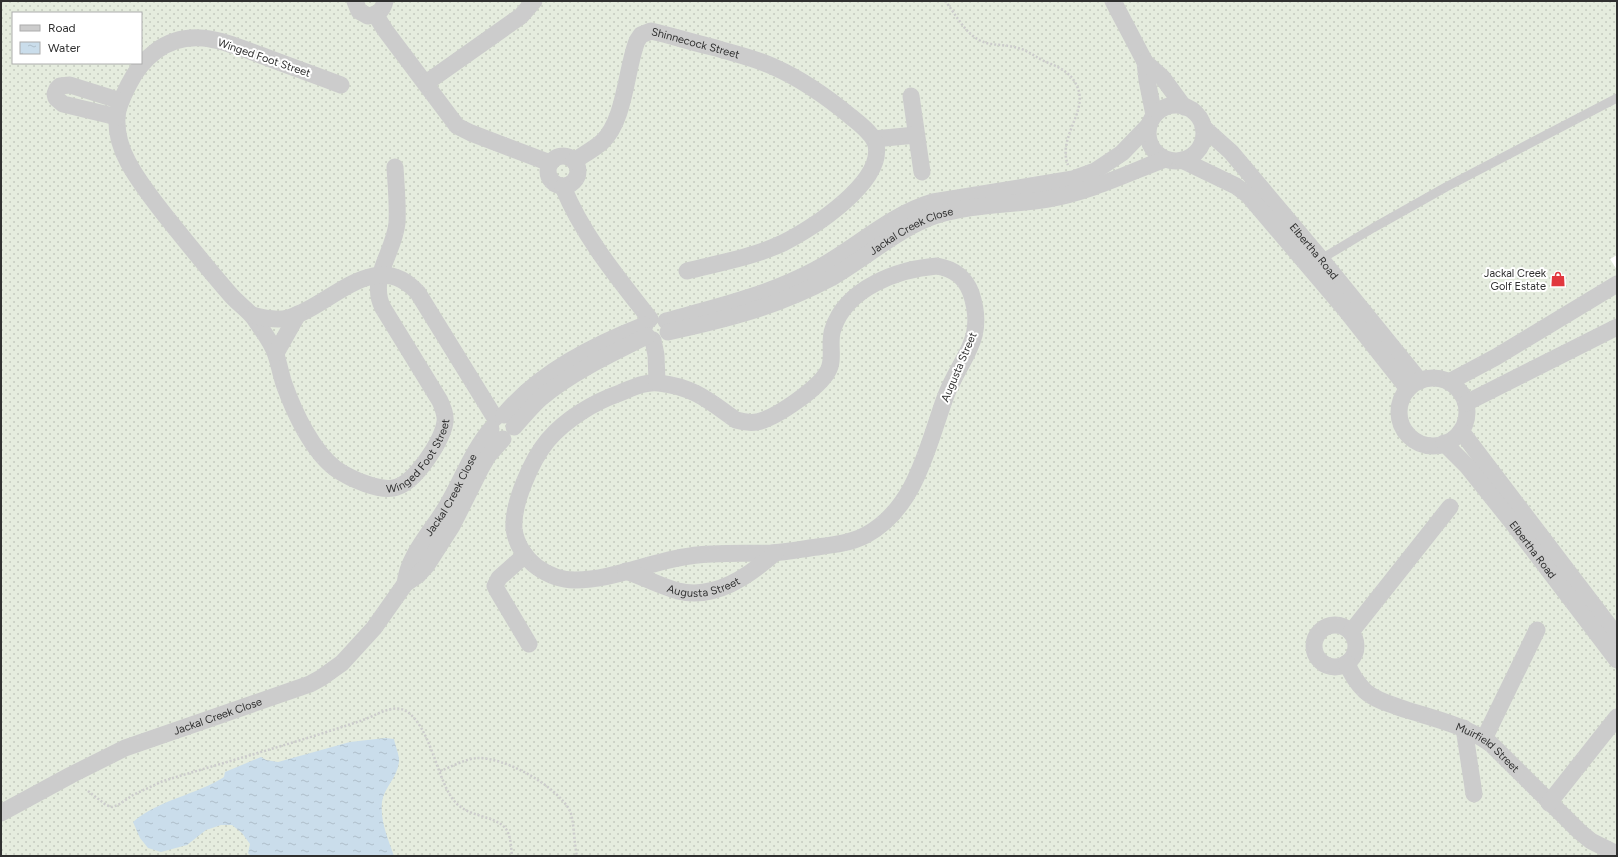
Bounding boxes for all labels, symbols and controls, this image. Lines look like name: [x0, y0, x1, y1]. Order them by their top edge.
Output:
legend: [12, 12, 142, 64]
text: Road: [48, 21, 76, 35]
street label: Shinnecock Street: [650, 25, 741, 61]
street label: Winged Foot Street: [216, 36, 312, 80]
text: Water: [48, 41, 80, 55]
street label: Jackal Creek Close: [867, 205, 954, 257]
street label: Elbertha Road: [1287, 220, 1341, 282]
place label: Jackal Creek Golf Estate: [1484, 267, 1547, 293]
shop icon: Jackal Creek Golf Estate: [1549, 270, 1567, 288]
street label: Augusta Street: [938, 330, 980, 404]
street label: Winged Foot Street: [385, 418, 452, 495]
street label: Jackal Creek Close: [422, 451, 479, 539]
street label: Elbertha Road: [1507, 518, 1559, 581]
street label: Augusta Street: [665, 574, 742, 599]
street label: Jackal Creek Close: [172, 695, 264, 737]
street label: Muirfield Street: [1454, 720, 1522, 775]

